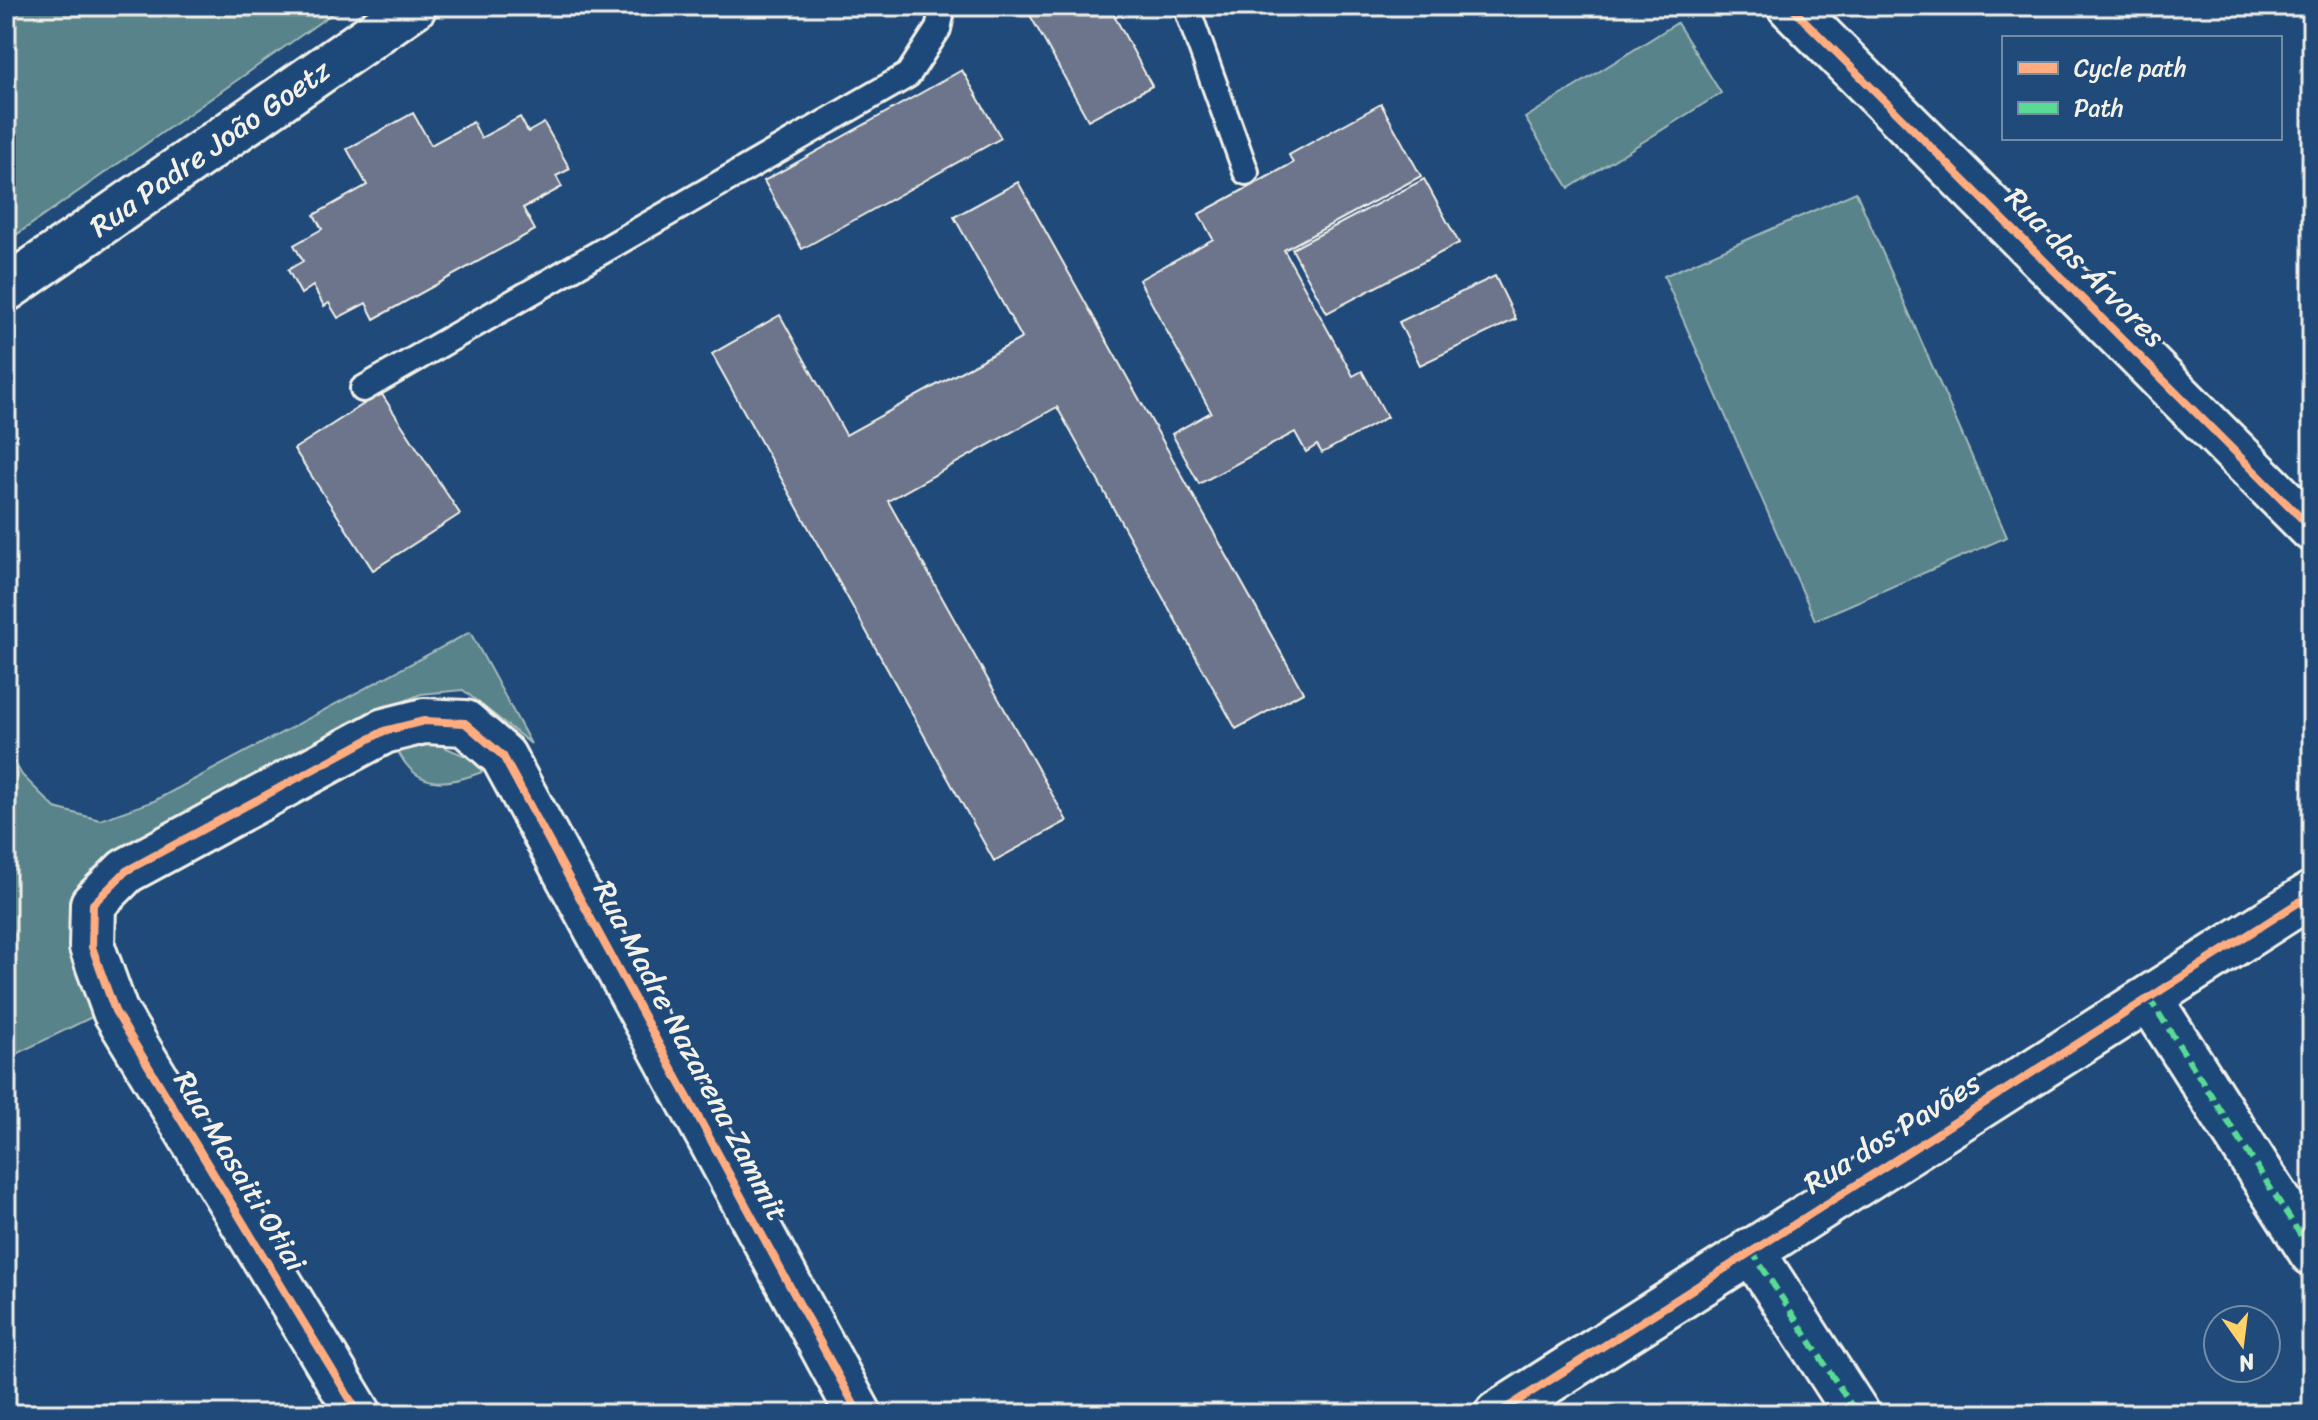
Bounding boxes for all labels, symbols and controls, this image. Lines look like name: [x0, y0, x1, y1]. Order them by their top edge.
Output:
legend: [2002, 36, 2282, 140]
street label: Rua Padre João Goetz: [78, 44, 343, 252]
text: Cycle path: [2074, 47, 2187, 89]
text: Path: [2074, 87, 2124, 129]
street label: Rua das Árvores: [1991, 173, 2179, 361]
street label: Rua Madre Nazarena Zammit: [578, 870, 804, 1232]
street label: Rua dos Pavões: [1792, 1057, 1992, 1209]
street label: Rua Masaiti Otiai: [158, 1060, 322, 1283]
north arrow: [2202, 1304, 2282, 1384]
text: N: [2234, 1342, 2260, 1384]

